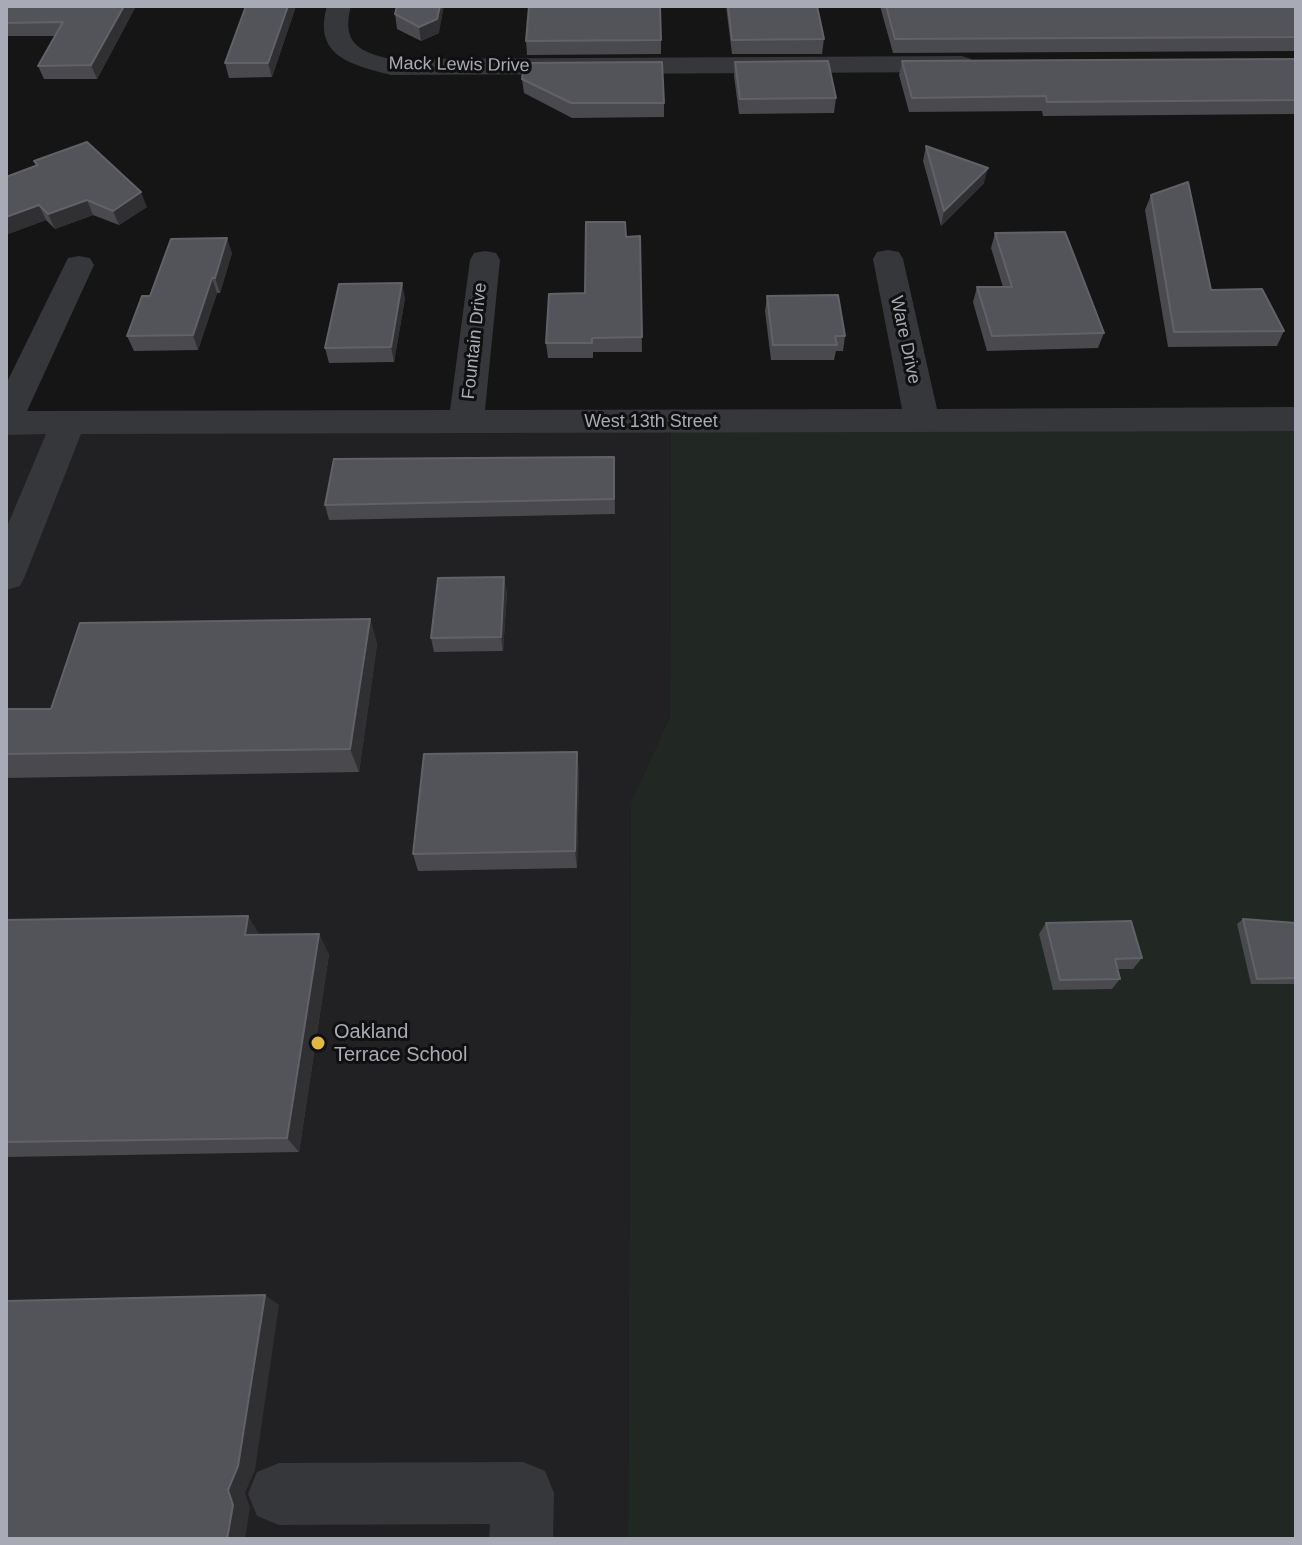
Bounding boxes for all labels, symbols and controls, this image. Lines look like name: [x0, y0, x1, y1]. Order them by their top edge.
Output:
street label: Mack Lewis Drive: [388, 53, 530, 77]
street label: Fountain Drive: [458, 282, 492, 400]
street label: Ware Drive: [885, 294, 925, 386]
street label: West 13th Street: [584, 411, 718, 433]
place label: Oakland Terrace School: [334, 1020, 467, 1067]
marker: Oakland Terrace School: [309, 1034, 327, 1052]

